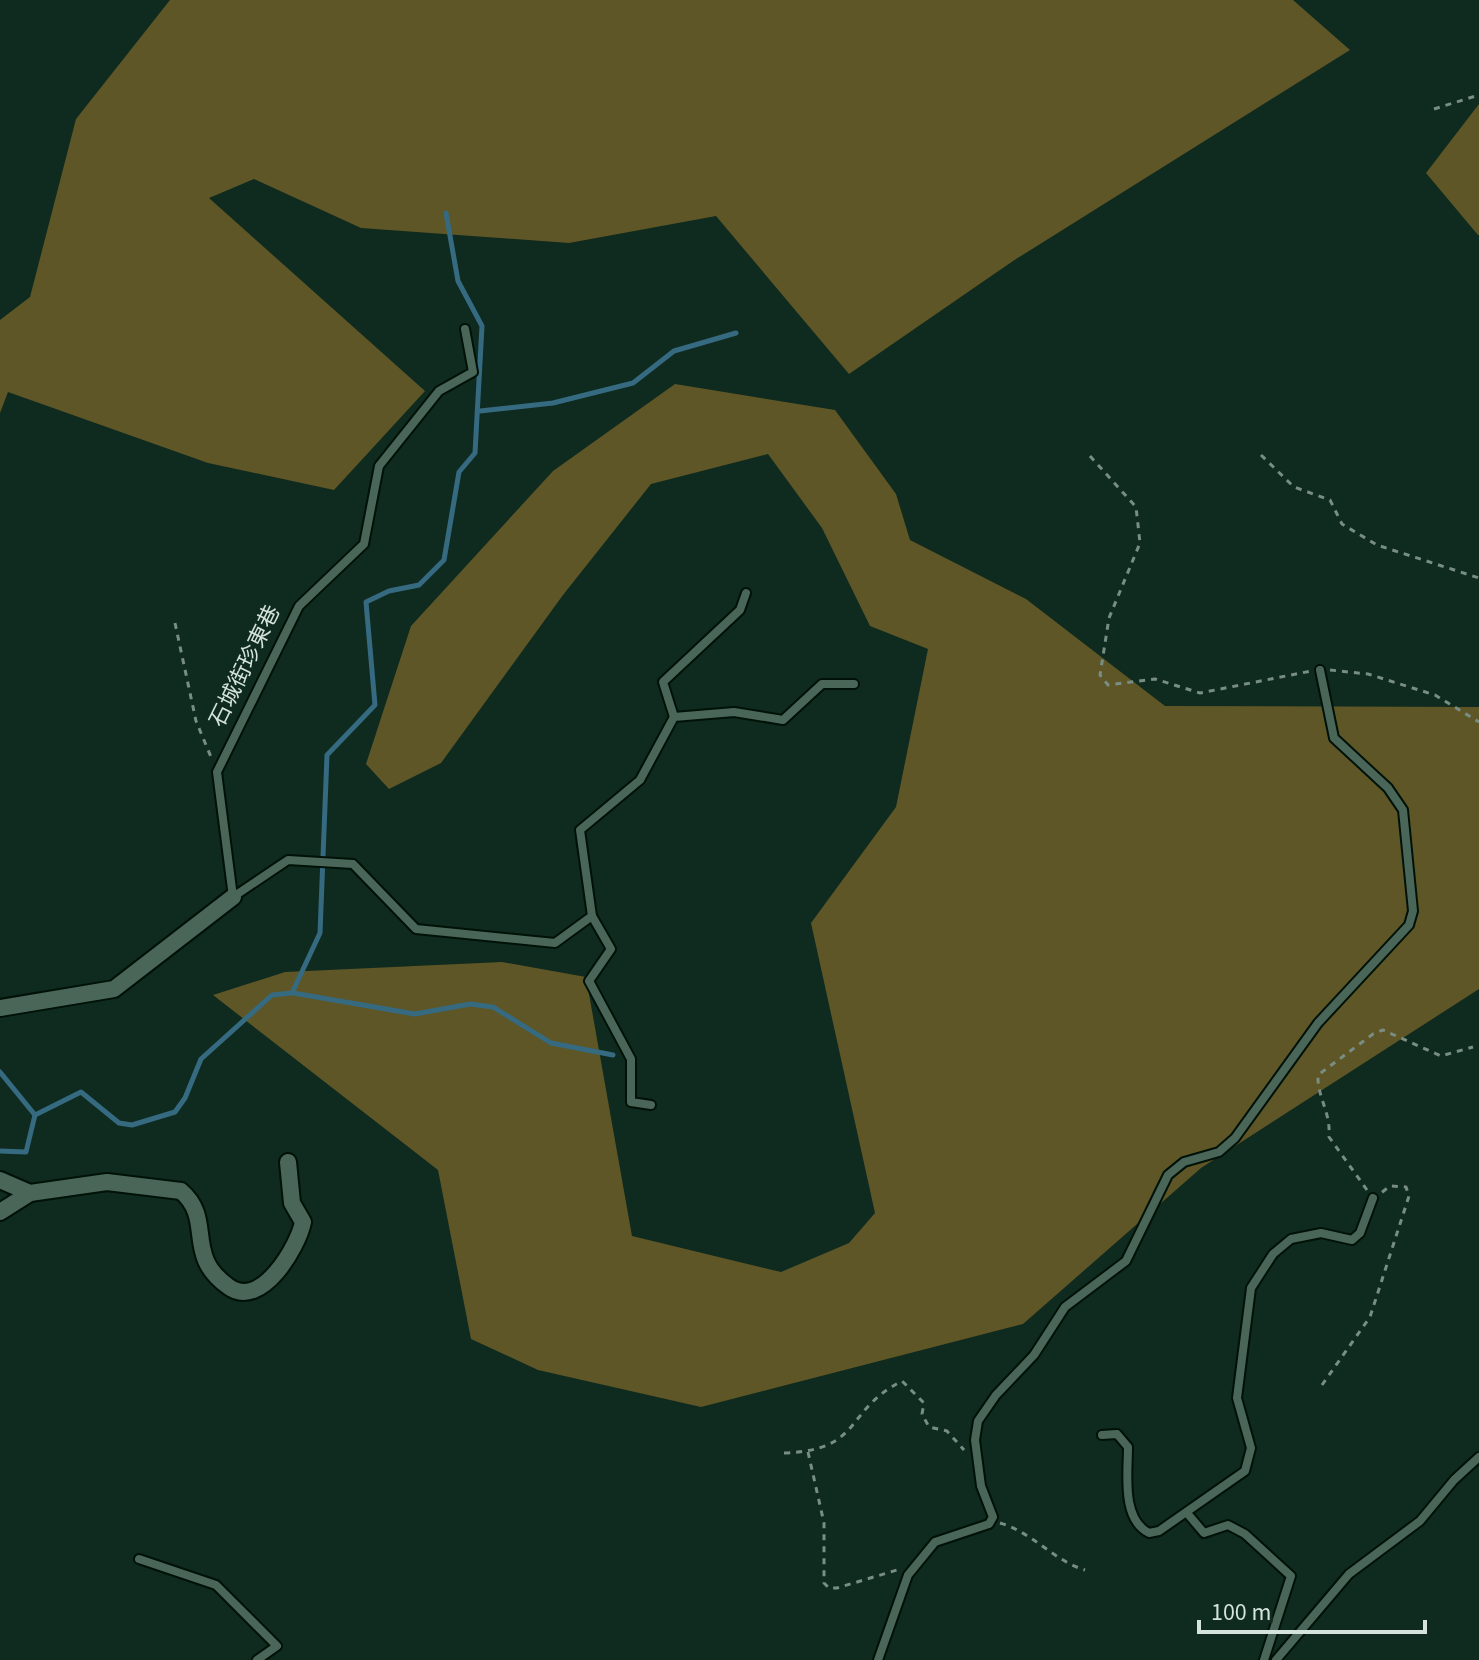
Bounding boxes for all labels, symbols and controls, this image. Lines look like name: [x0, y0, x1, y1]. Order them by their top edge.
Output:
street label: 石城街珍東巷: [202, 600, 288, 732]
scale bar: [1199, 1584, 1425, 1634]
text: 100 m: [1211, 1595, 1271, 1630]

